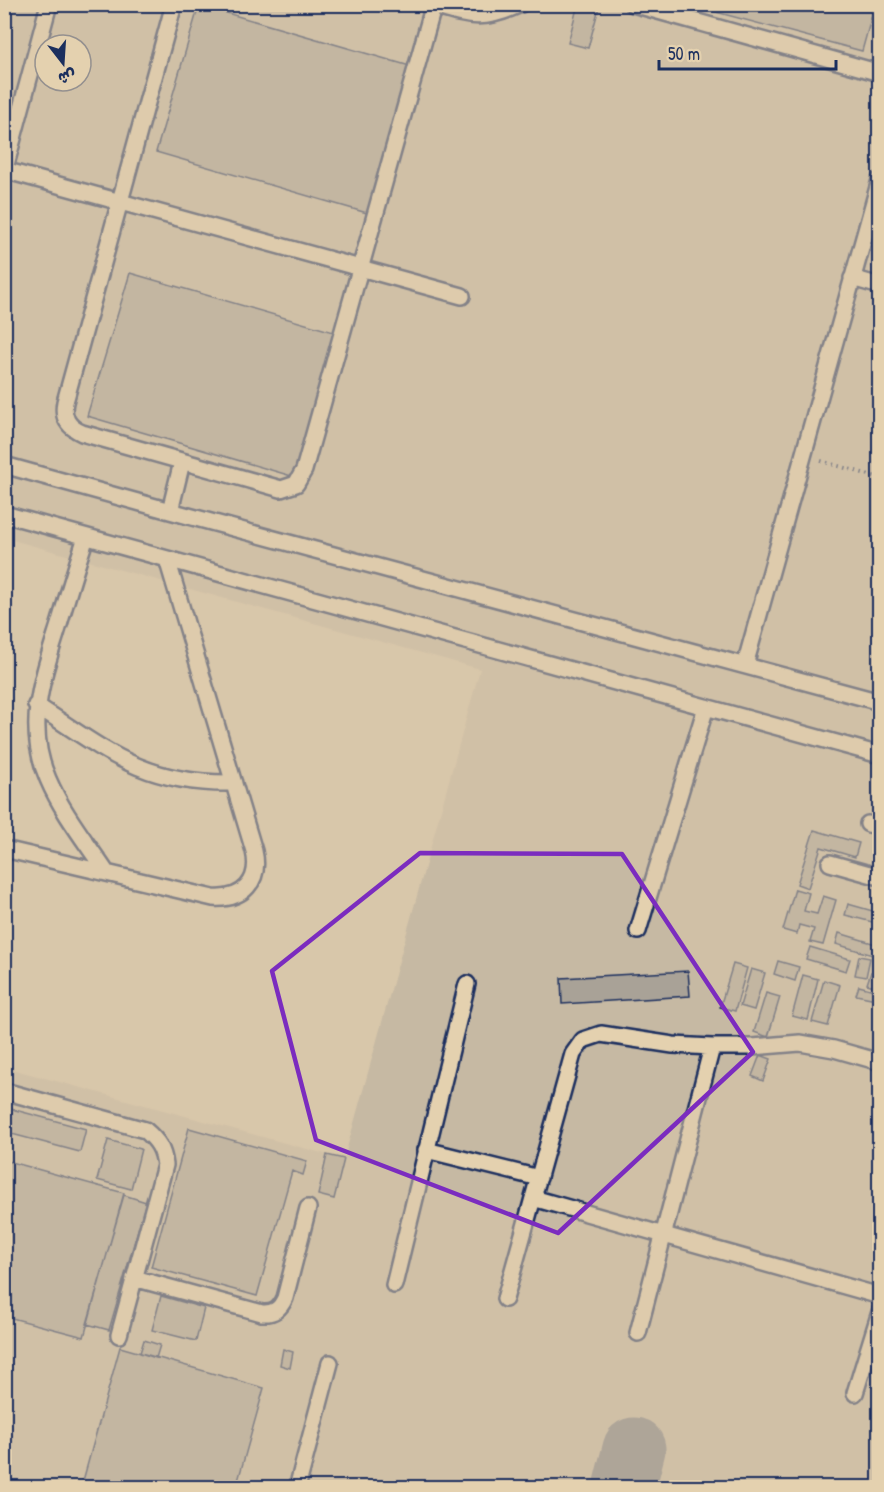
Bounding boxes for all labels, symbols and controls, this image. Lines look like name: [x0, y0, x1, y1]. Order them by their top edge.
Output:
north arrow: [33, 33, 93, 93]
scale bar: [659, 33, 836, 71]
text: 50 m: [668, 41, 700, 66]
text: ش: [56, 64, 79, 90]

